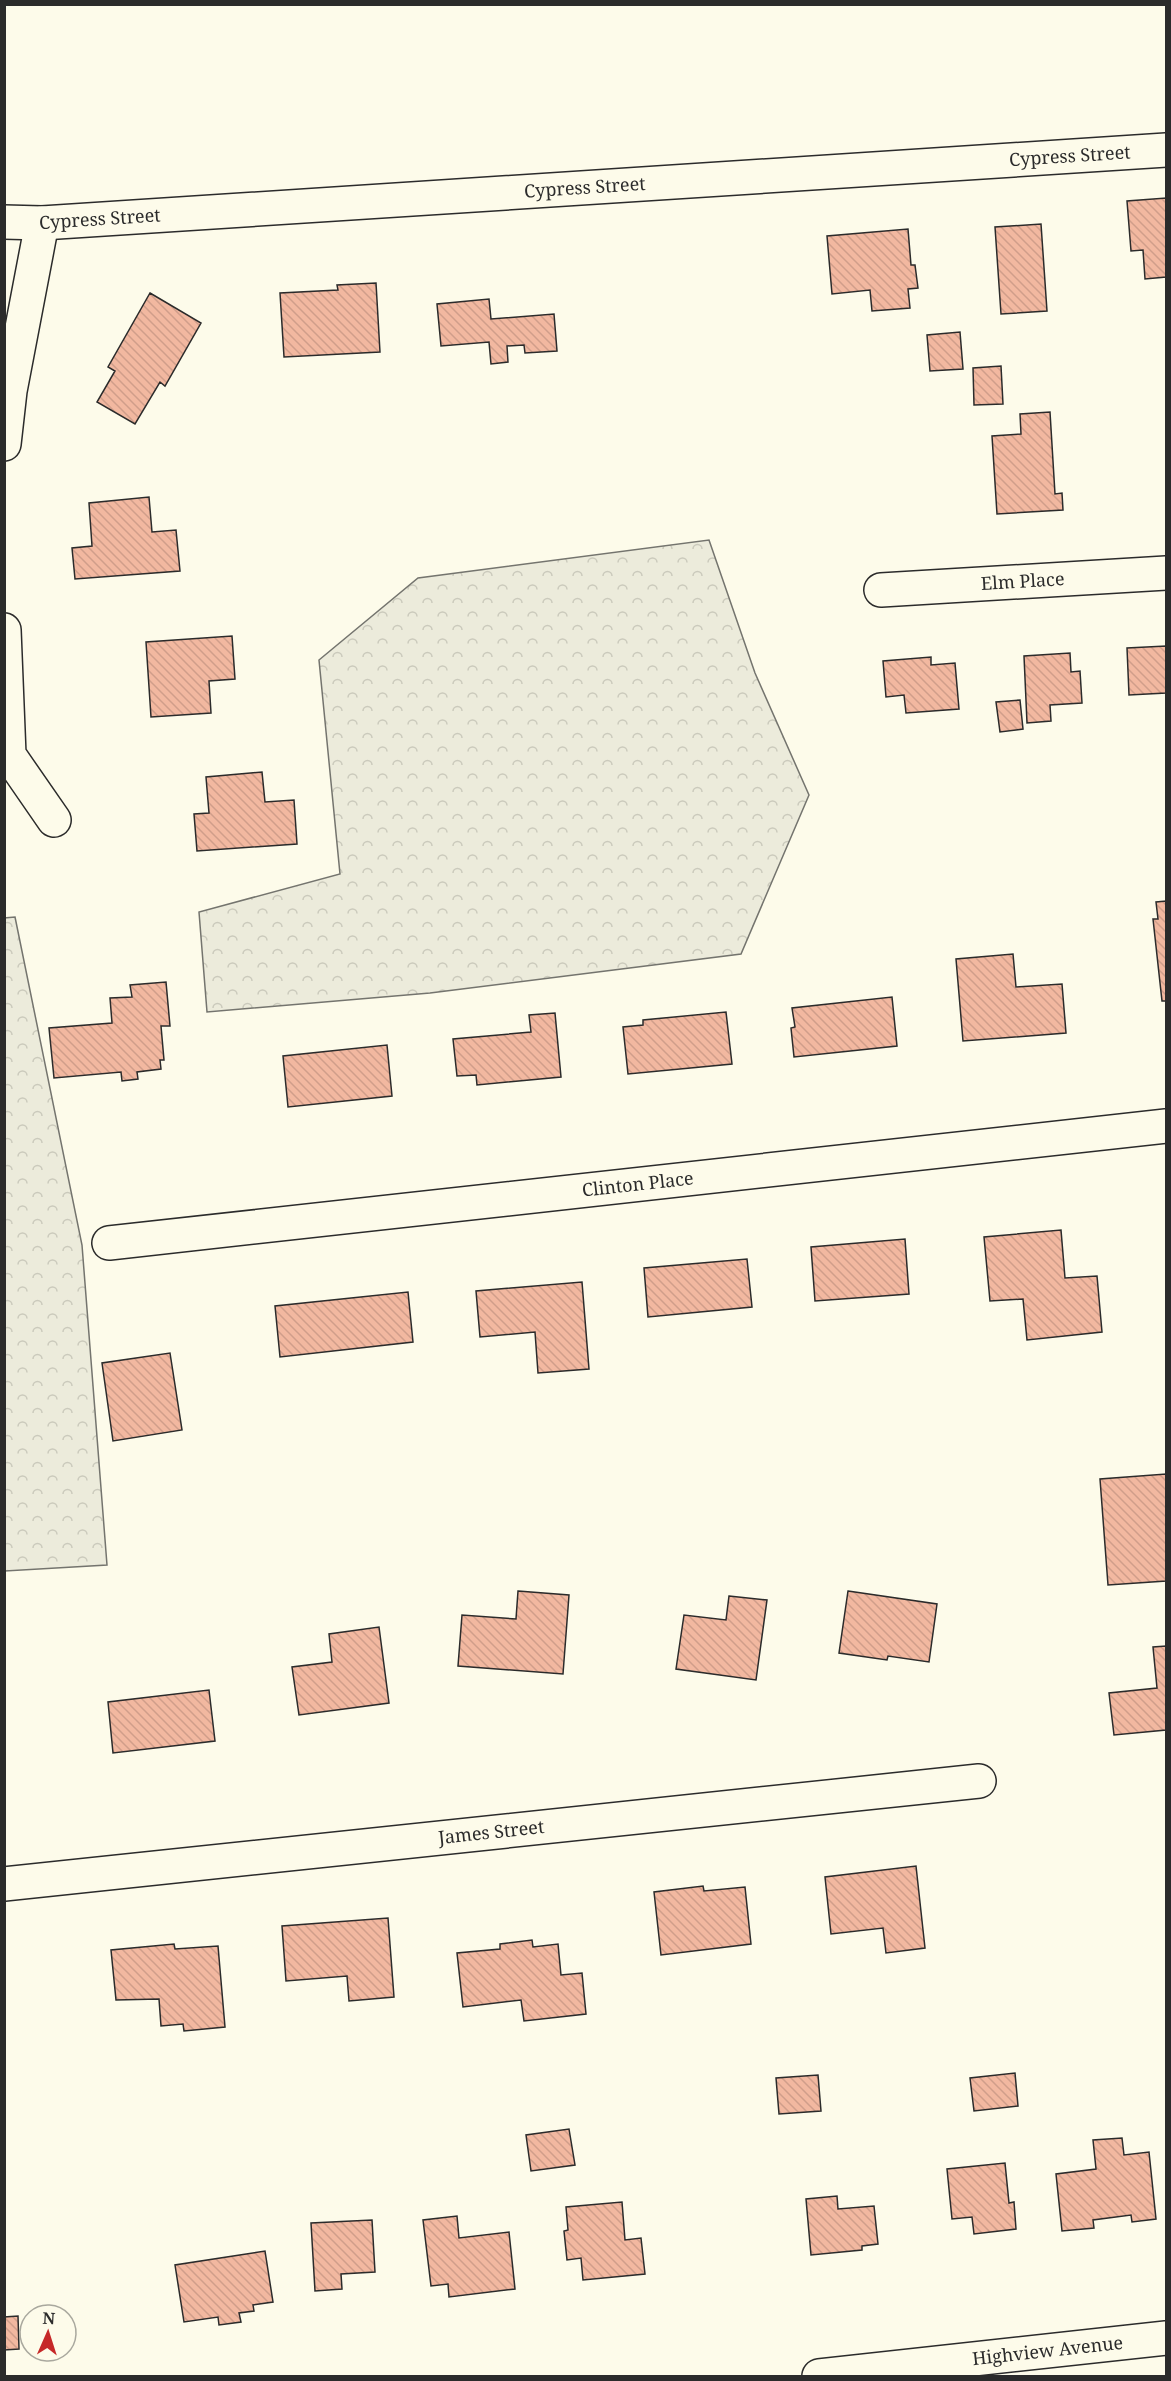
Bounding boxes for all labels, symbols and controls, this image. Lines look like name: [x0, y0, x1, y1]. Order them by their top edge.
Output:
street label: Cypress Street: [1008, 139, 1131, 171]
street label: Cypress Street: [523, 171, 646, 203]
street label: Cypress Street: [38, 202, 161, 234]
street label: Elm Place: [980, 566, 1065, 595]
street label: Clinton Place: [581, 1165, 695, 1202]
street label: James Street: [436, 1814, 545, 1849]
north arrow: [18, 2303, 78, 2363]
text: N: [42, 2307, 56, 2329]
street label: Highview Avenue: [971, 2330, 1124, 2370]

